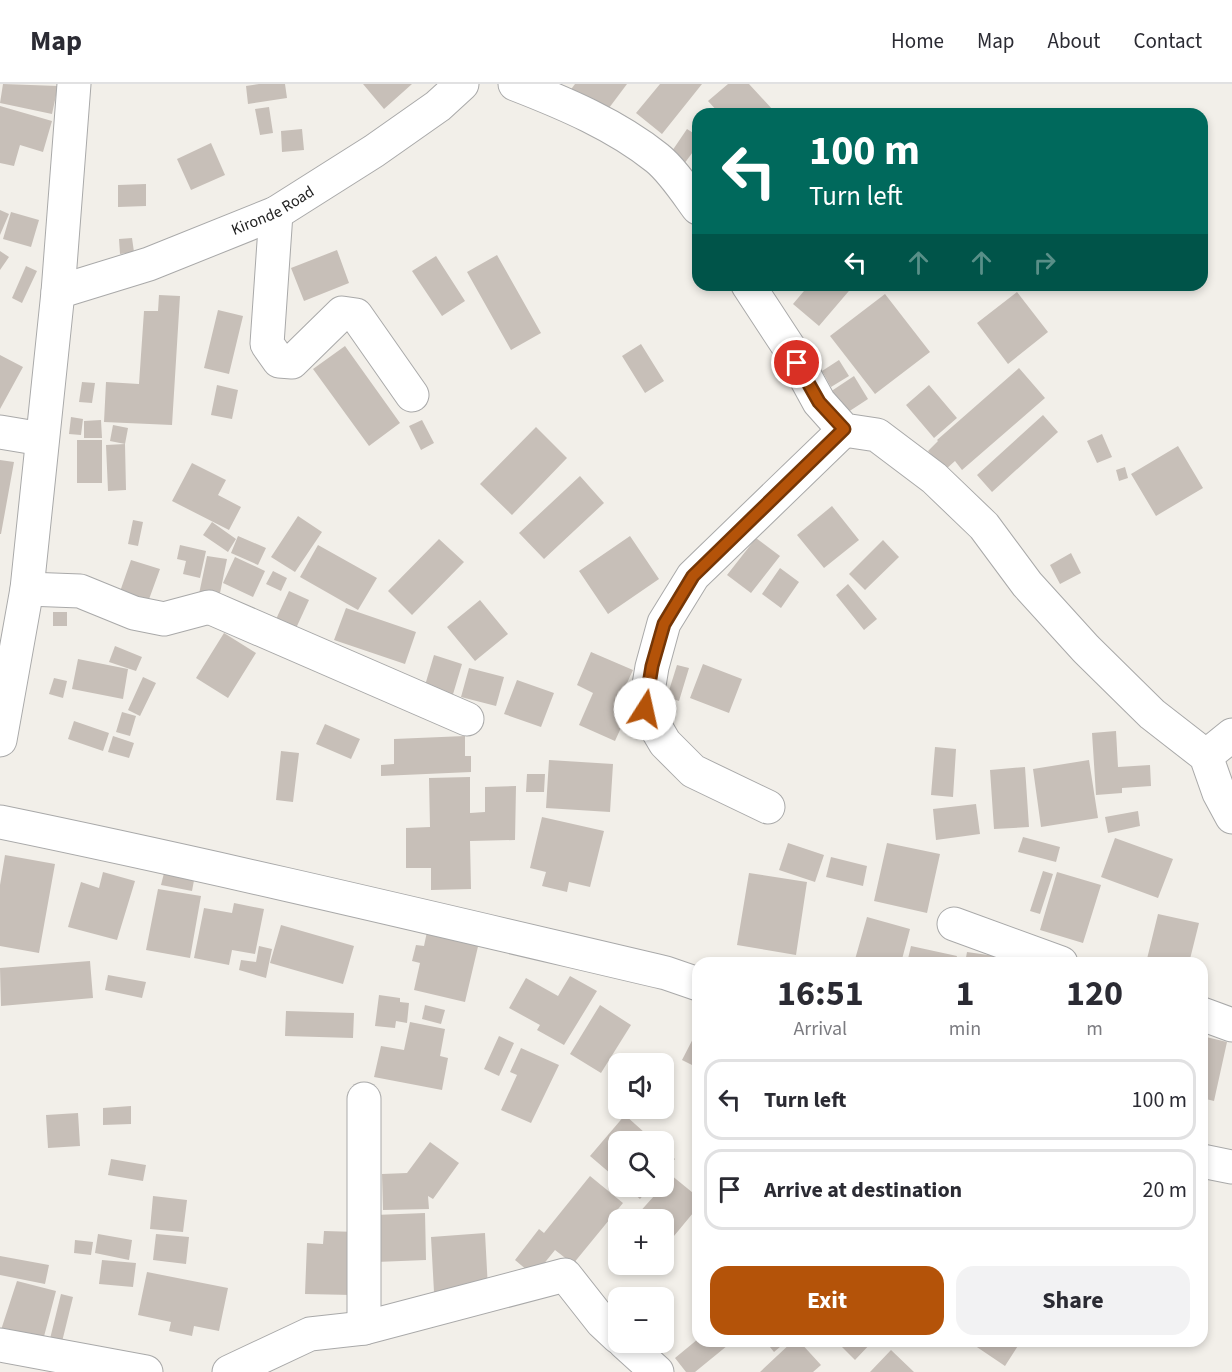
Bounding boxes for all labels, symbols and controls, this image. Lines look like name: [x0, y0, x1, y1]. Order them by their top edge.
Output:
text: Map: [30, 21, 82, 61]
text: Home: [891, 26, 944, 56]
text: Map: [977, 26, 1015, 56]
text: About: [1048, 26, 1100, 56]
text: Contact: [1133, 26, 1202, 56]
text: 100 m: [809, 121, 920, 181]
icon: left: [710, 132, 788, 210]
text: Turn left: [809, 177, 903, 216]
street label: Kironde Road: [228, 181, 318, 241]
icon: left: [839, 246, 872, 279]
icon: ahead: [902, 246, 935, 279]
icon: ahead: [965, 246, 998, 279]
icon: right: [1028, 246, 1061, 279]
pin: [771, 337, 822, 388]
icon: arrive: [780, 346, 813, 379]
position arrow: [613, 677, 677, 741]
text: 16:51: [777, 968, 864, 1019]
text: 1: [955, 968, 974, 1019]
text: 120: [1066, 968, 1123, 1019]
text: Arrival: [793, 1015, 847, 1043]
text: min: [949, 1015, 981, 1043]
text: m: [1086, 1015, 1103, 1043]
map controls: [608, 1053, 674, 1353]
button: sound: [608, 1053, 674, 1119]
icon: left: [713, 1083, 746, 1116]
text: Turn left: [764, 1084, 846, 1116]
text: 100 m: [1132, 1084, 1187, 1116]
button: search: [608, 1131, 674, 1197]
icon: arrive: [713, 1173, 746, 1206]
text: Arrive at destination: [764, 1174, 962, 1206]
text: 20 m: [1142, 1174, 1187, 1206]
button: +: [608, 1209, 674, 1275]
button: Exit: [710, 1266, 944, 1335]
button: Share: [956, 1266, 1190, 1335]
button: −: [608, 1287, 674, 1353]

